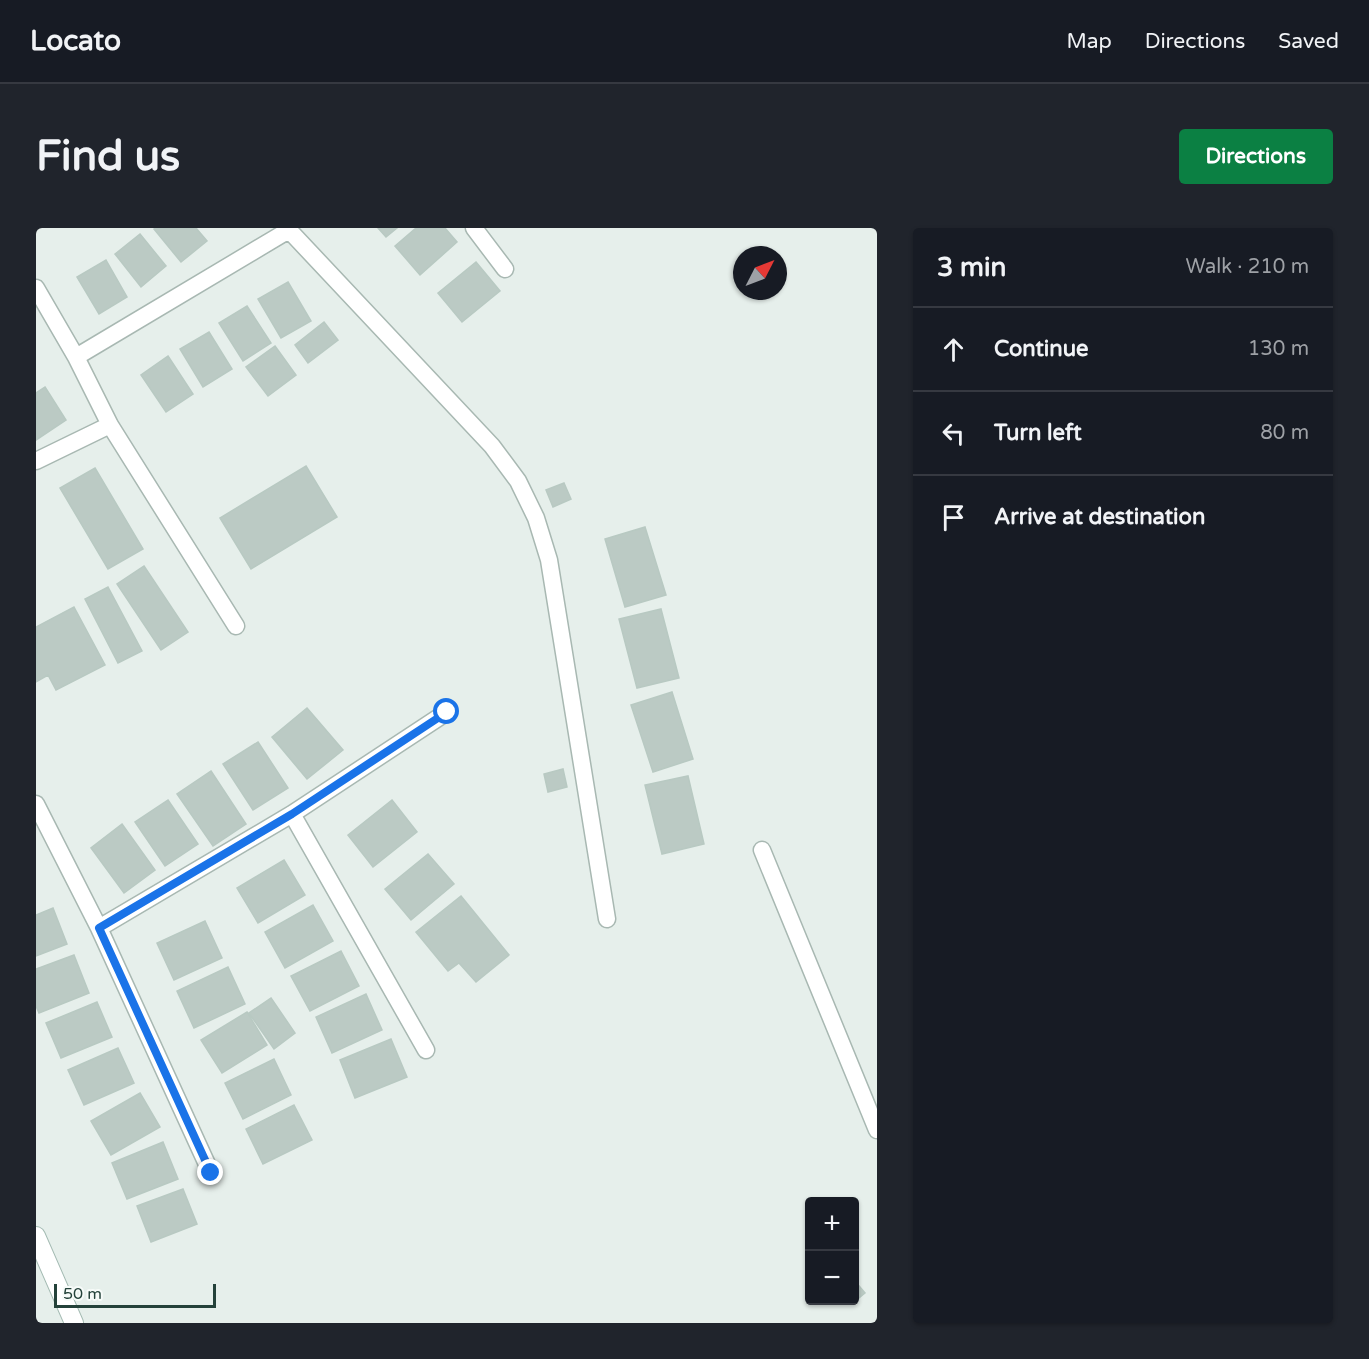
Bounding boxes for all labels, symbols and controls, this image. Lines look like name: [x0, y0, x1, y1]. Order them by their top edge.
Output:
text: Locato: [30, 24, 121, 58]
text: Map: [1066, 29, 1112, 54]
text: Directions: [1145, 29, 1245, 54]
text: Saved: [1278, 29, 1339, 54]
button: Directions: [1179, 129, 1333, 184]
text: Find us: [36, 131, 180, 182]
north arrow: [733, 246, 787, 300]
text: 3 min: [937, 252, 1006, 283]
text: Walk · 210 m: [1186, 255, 1309, 279]
icon: ahead: [937, 333, 970, 366]
text: Continue: [994, 336, 1089, 362]
text: 130 m: [1248, 337, 1309, 361]
icon: left: [937, 417, 970, 450]
text: Turn left: [994, 420, 1082, 446]
text: 80 m: [1260, 421, 1309, 445]
icon: arrive: [937, 501, 970, 534]
text: Arrive at destination: [994, 504, 1205, 530]
route start: [433, 698, 459, 724]
route end: [197, 1159, 223, 1185]
map controls: [805, 1197, 859, 1305]
button: +: [805, 1197, 859, 1251]
button: −: [805, 1251, 859, 1305]
scale bar: [54, 1281, 216, 1308]
text: 50 m: [63, 1284, 102, 1304]

